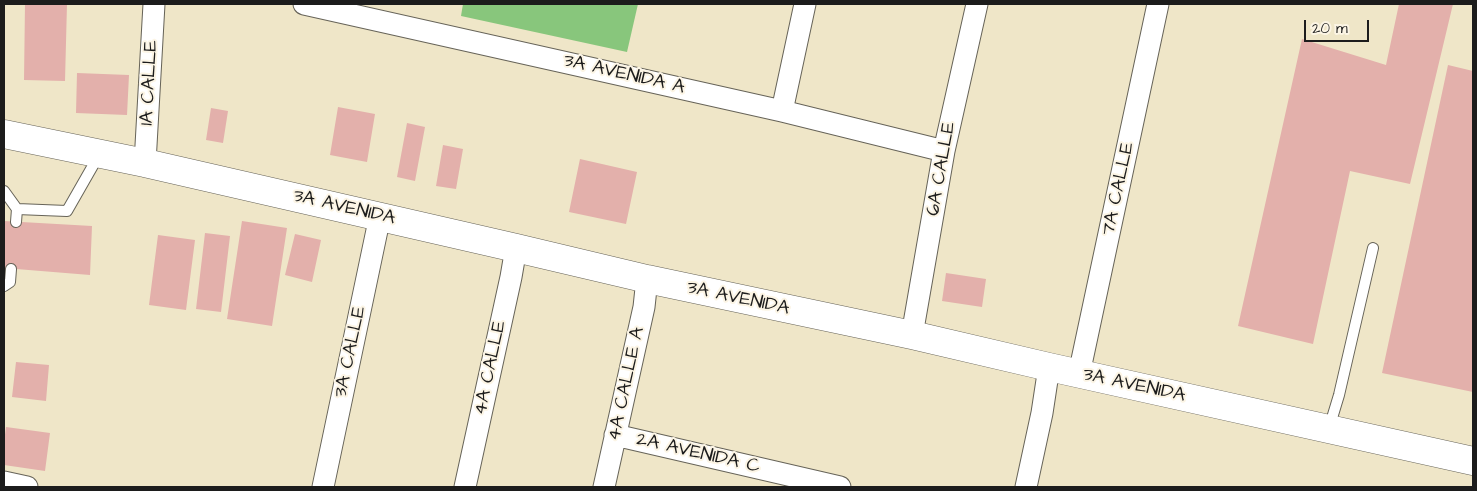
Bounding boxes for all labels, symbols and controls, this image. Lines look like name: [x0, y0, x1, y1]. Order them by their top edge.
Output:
scale bar: [1307, 10, 1372, 42]
text: 20 m: [1312, 18, 1348, 39]
street label: 1A CALLE: [136, 40, 164, 126]
street label: 3A AVENIDA A: [561, 50, 687, 100]
street label: 6A CALLE: [923, 120, 961, 218]
street label: 7A CALLE: [1098, 140, 1140, 238]
street label: 3A AVENIDA: [291, 185, 397, 231]
street label: 3A AVENIDA: [685, 277, 791, 321]
street label: 3A CALLE: [330, 304, 372, 400]
street label: 4A CALLE: [470, 319, 512, 417]
street label: 4A CALLE A: [604, 325, 650, 443]
street label: 3A AVENIDA: [1081, 364, 1187, 408]
street label: 2A AVENIDA C: [634, 429, 762, 479]

